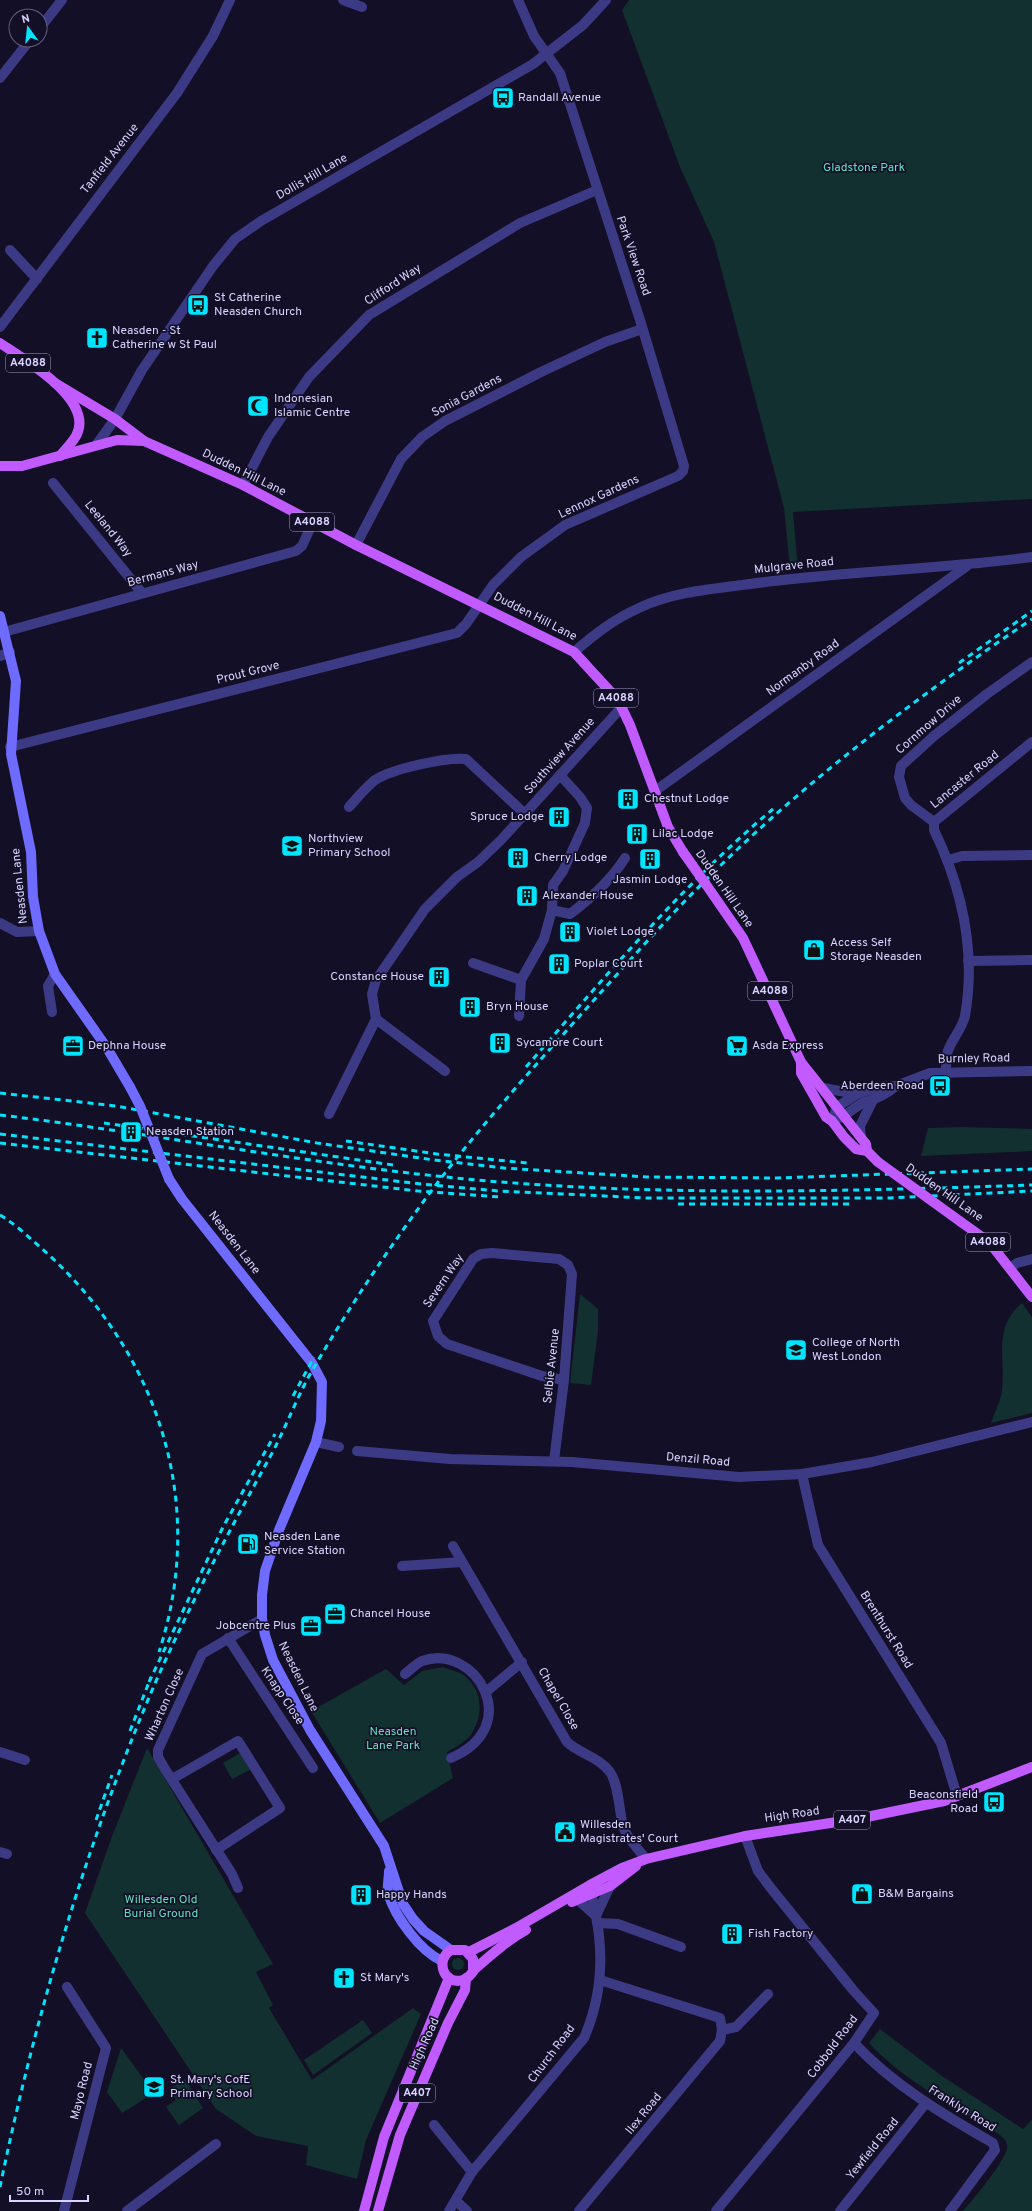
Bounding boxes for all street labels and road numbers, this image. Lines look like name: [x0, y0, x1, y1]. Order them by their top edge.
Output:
street label: Tanfield Avenue: [77, 120, 143, 198]
street label: Dollis Hill Lane: [274, 150, 350, 204]
street label: Park View Road: [612, 214, 654, 298]
street label: Clifford Way: [361, 261, 425, 309]
road number: A4088: [6, 354, 50, 372]
street label: Sonia Gardens: [429, 371, 505, 421]
street label: Dudden Hill Lane: [199, 446, 289, 500]
street label: Lennox Gardens: [556, 471, 642, 523]
street label: Leeland Way: [80, 497, 136, 561]
road number: A4088: [290, 513, 334, 531]
street label: Mulgrave Road: [753, 554, 835, 578]
street label: Bermans Way: [126, 557, 200, 591]
street label: Dudden Hill Lane: [491, 589, 579, 645]
street label: Normanby Road: [763, 636, 843, 700]
street label: Prout Grove: [215, 657, 281, 689]
road number: A4088: [594, 689, 638, 707]
street label: Cornmow Drive: [893, 692, 965, 758]
street label: Southview Avenue: [521, 714, 599, 798]
street label: Lancaster Road: [927, 747, 1003, 813]
street label: Neasden Lane: [8, 847, 32, 925]
street label: Dudden Hill Lane: [691, 847, 757, 931]
road number: A4088: [748, 982, 792, 1000]
street label: Burnley Road: [938, 1050, 1010, 1068]
street label: Dudden Hill Lane: [902, 1160, 986, 1226]
street label: Neasden Lane: [204, 1208, 264, 1278]
road number: A4088: [966, 1233, 1010, 1251]
street label: Severn Way: [420, 1251, 468, 1311]
street label: Selbie Avenue: [540, 1328, 564, 1404]
street label: Denzil Road: [665, 1449, 731, 1471]
street label: Brenthurst Road: [856, 1588, 916, 1672]
street label: Neasden Lane: [274, 1639, 322, 1715]
street label: Knapp Close: [257, 1664, 307, 1728]
street label: Chapel Close: [534, 1665, 582, 1733]
street label: Wharton Close: [142, 1666, 188, 1744]
street label: High Road: [763, 1803, 821, 1827]
road number: A407: [834, 1811, 870, 1829]
street label: Cobbold Road: [804, 2012, 862, 2082]
street label: High Road: [406, 2015, 444, 2073]
street label: Church Road: [525, 2022, 579, 2086]
street label: Mayo Road: [67, 2060, 97, 2122]
street label: Franklyn Road: [925, 2082, 999, 2136]
road number: A407: [399, 2084, 435, 2102]
street label: Ilex Road: [622, 2090, 666, 2138]
street label: Yewfield Road: [843, 2115, 903, 2183]

